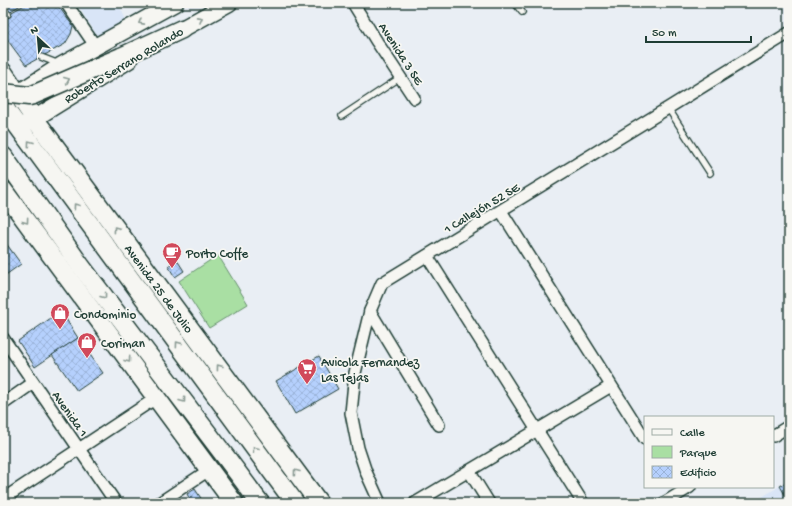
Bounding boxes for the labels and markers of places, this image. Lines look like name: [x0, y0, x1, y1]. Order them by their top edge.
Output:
cafe icon: Porto Coffe: [161, 241, 183, 269]
place label: Porto Coffe: [185, 247, 248, 262]
shop icon: Condominio: [49, 302, 71, 330]
place label: Condominio: [74, 308, 136, 323]
shop icon: Coriman: [76, 331, 98, 359]
place label: Coriman: [101, 337, 146, 352]
place label: Avicola Fernandez Las Tejas: [321, 356, 420, 386]
supermarket icon: Avicola Fernandez Las Tejas: [296, 357, 318, 385]

